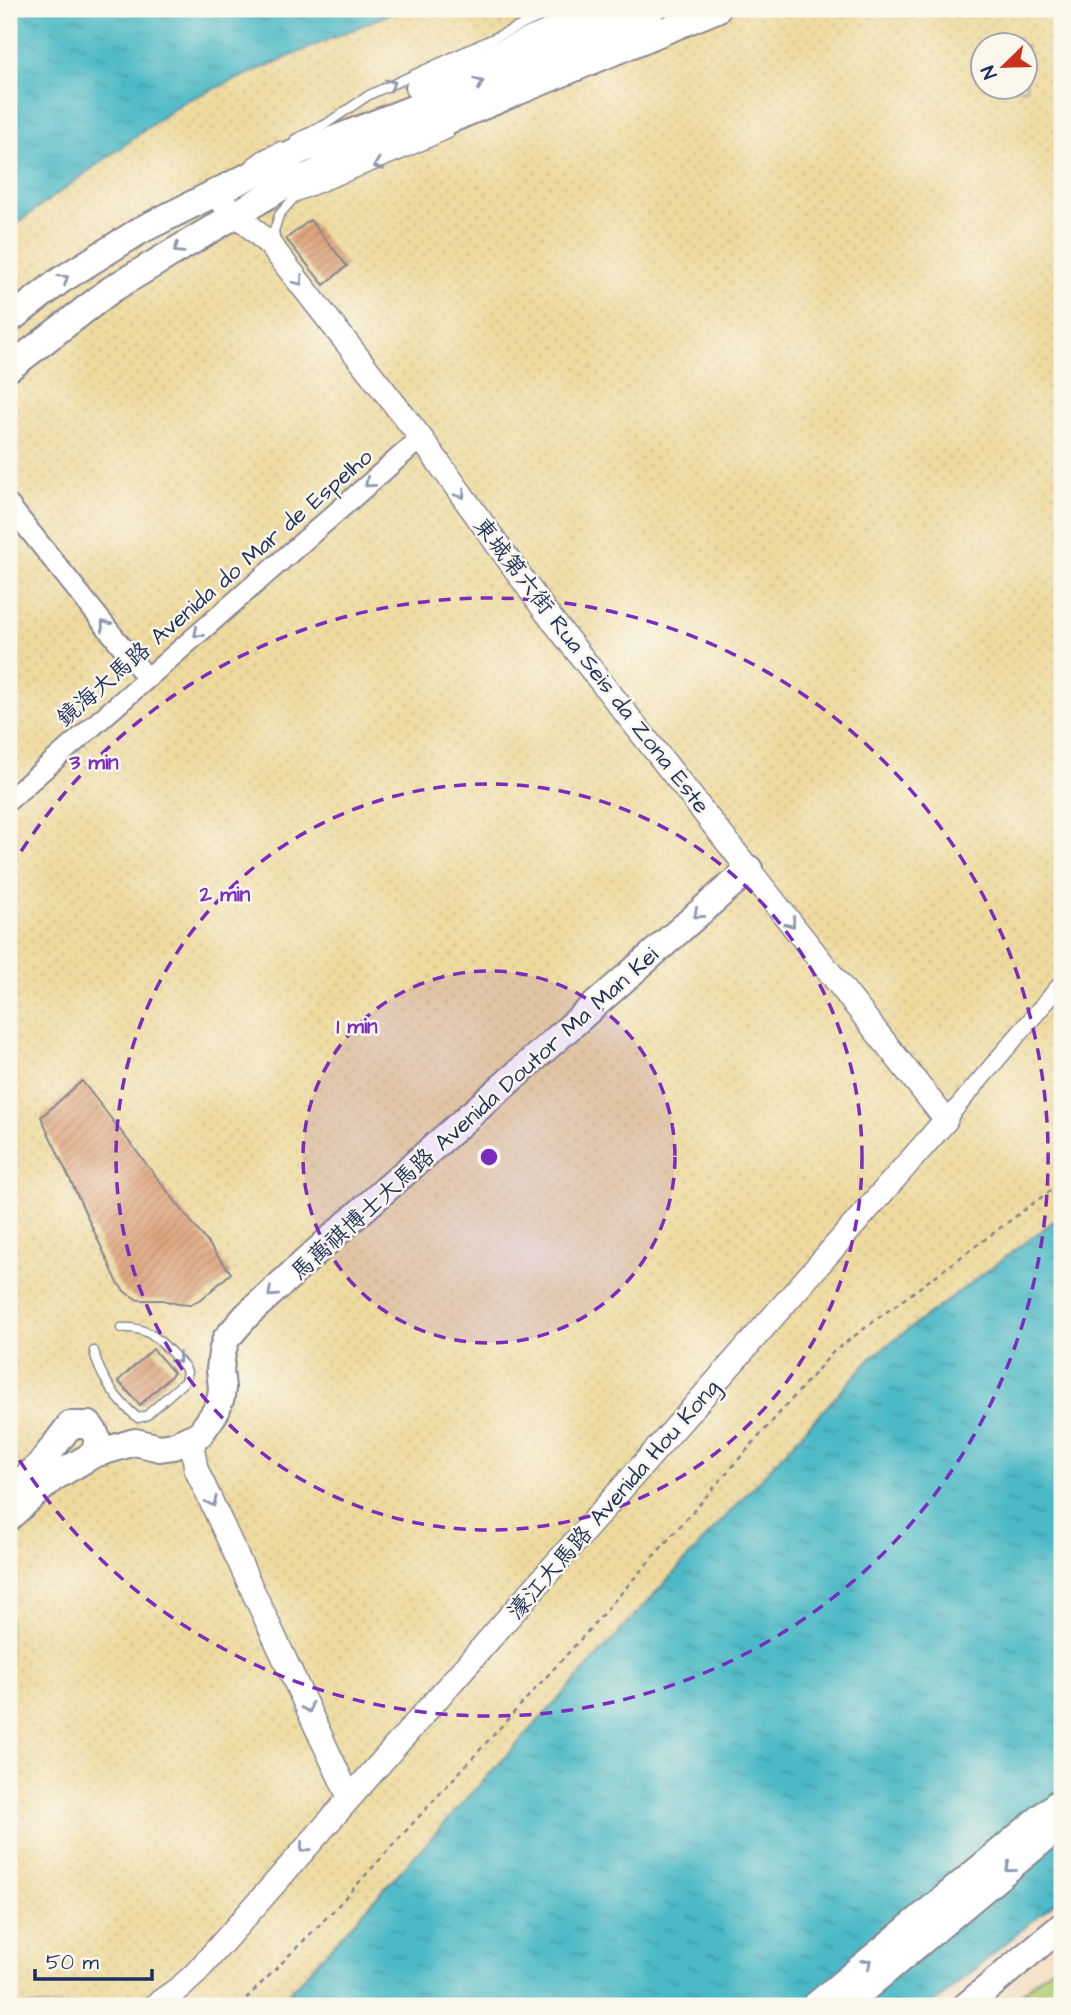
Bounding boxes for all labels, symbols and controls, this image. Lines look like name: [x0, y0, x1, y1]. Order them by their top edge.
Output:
north arrow: [970, 32, 1040, 102]
text: N: [975, 61, 1004, 83]
one-way arrow: [472, 77, 484, 91]
one-way arrow: [384, 78, 396, 92]
one-way arrow: [373, 156, 385, 170]
one-way arrow: [173, 240, 186, 253]
one-way arrow: [290, 274, 303, 286]
one-way arrow: [56, 275, 69, 288]
street label: 鏡海大馬路 Avenida do Mar de Espelho: [50, 441, 380, 734]
one-way arrow: [365, 475, 378, 487]
one-way arrow: [452, 486, 465, 499]
street label: 東城第六街 Rua Seis da Zona Este: [465, 511, 717, 820]
one-way arrow: [100, 620, 113, 632]
one-way arrow: [194, 625, 207, 637]
text: 3 min: [68, 748, 119, 777]
text: 2 min: [199, 880, 251, 909]
one-way arrow: [693, 906, 706, 918]
one-way arrow: [783, 915, 796, 927]
street label: 馬萬祺博士大馬路 Avenida Doutor Ma Man Kei: [284, 939, 666, 1288]
text: 1 min: [336, 1012, 378, 1041]
centre of rings: [477, 1145, 501, 1169]
one-way arrow: [267, 1285, 280, 1297]
one-way arrow: [169, 1351, 181, 1364]
street label: 濠江大馬路 Avenida Hou Kong: [500, 1372, 728, 1627]
one-way arrow: [203, 1495, 217, 1507]
one-way arrow: [300, 1701, 314, 1713]
one-way arrow: [300, 1840, 312, 1853]
one-way arrow: [1005, 1860, 1018, 1872]
scale bar: [35, 1938, 152, 1982]
text: 50 m: [46, 1948, 100, 1977]
one-way arrow: [859, 1958, 872, 1971]

